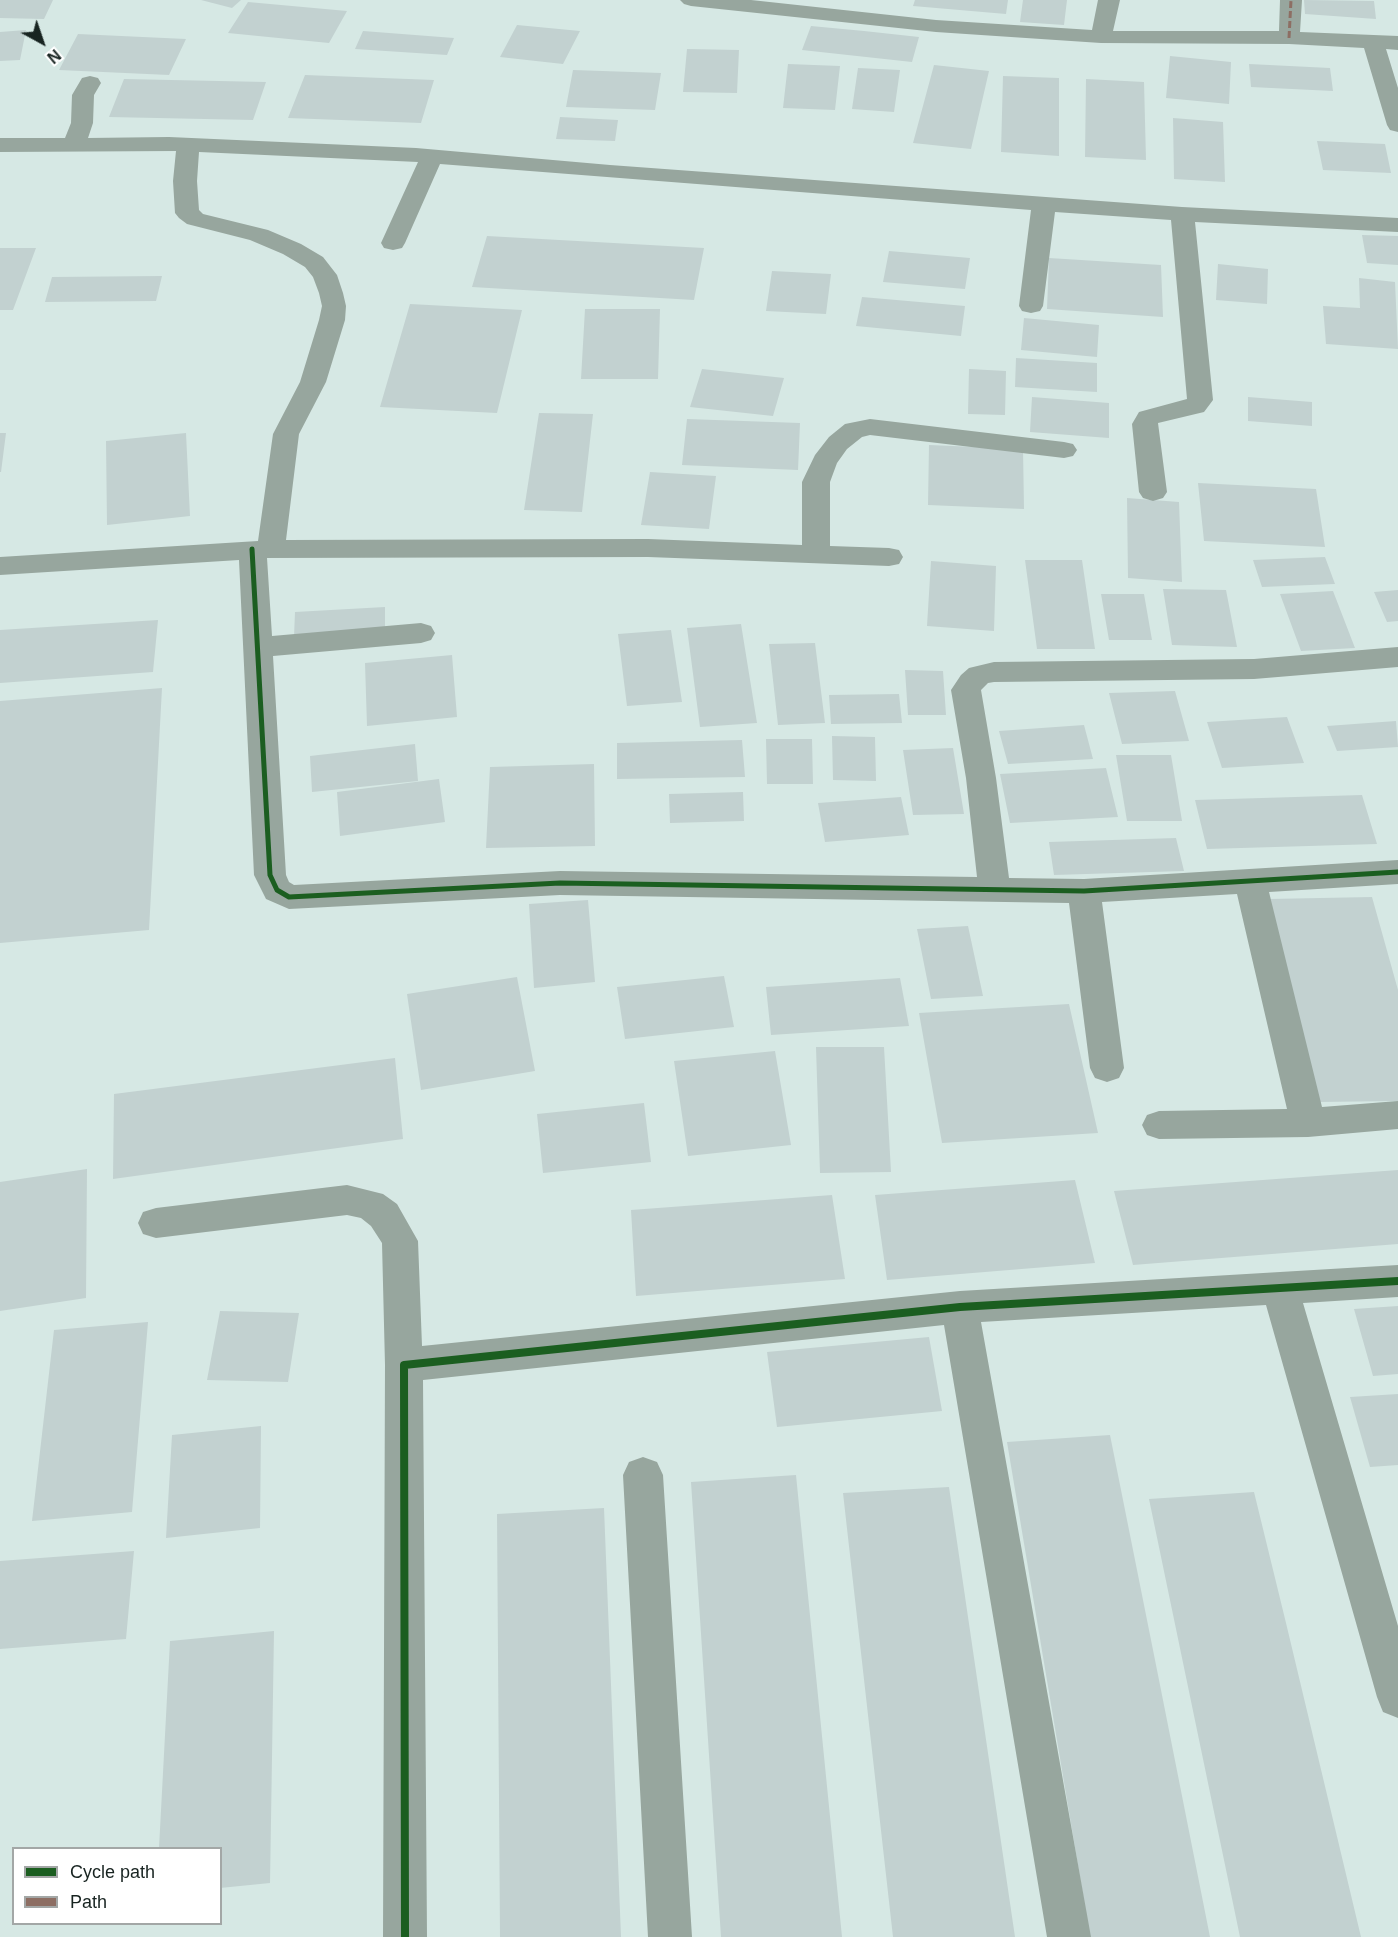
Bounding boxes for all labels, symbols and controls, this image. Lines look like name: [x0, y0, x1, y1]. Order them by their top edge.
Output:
north arrow: [12, 12, 72, 72]
text: N: [44, 46, 64, 66]
legend: [12, 1847, 222, 1925]
text: Cycle path: [70, 1862, 155, 1882]
text: Path: [70, 1892, 107, 1912]

